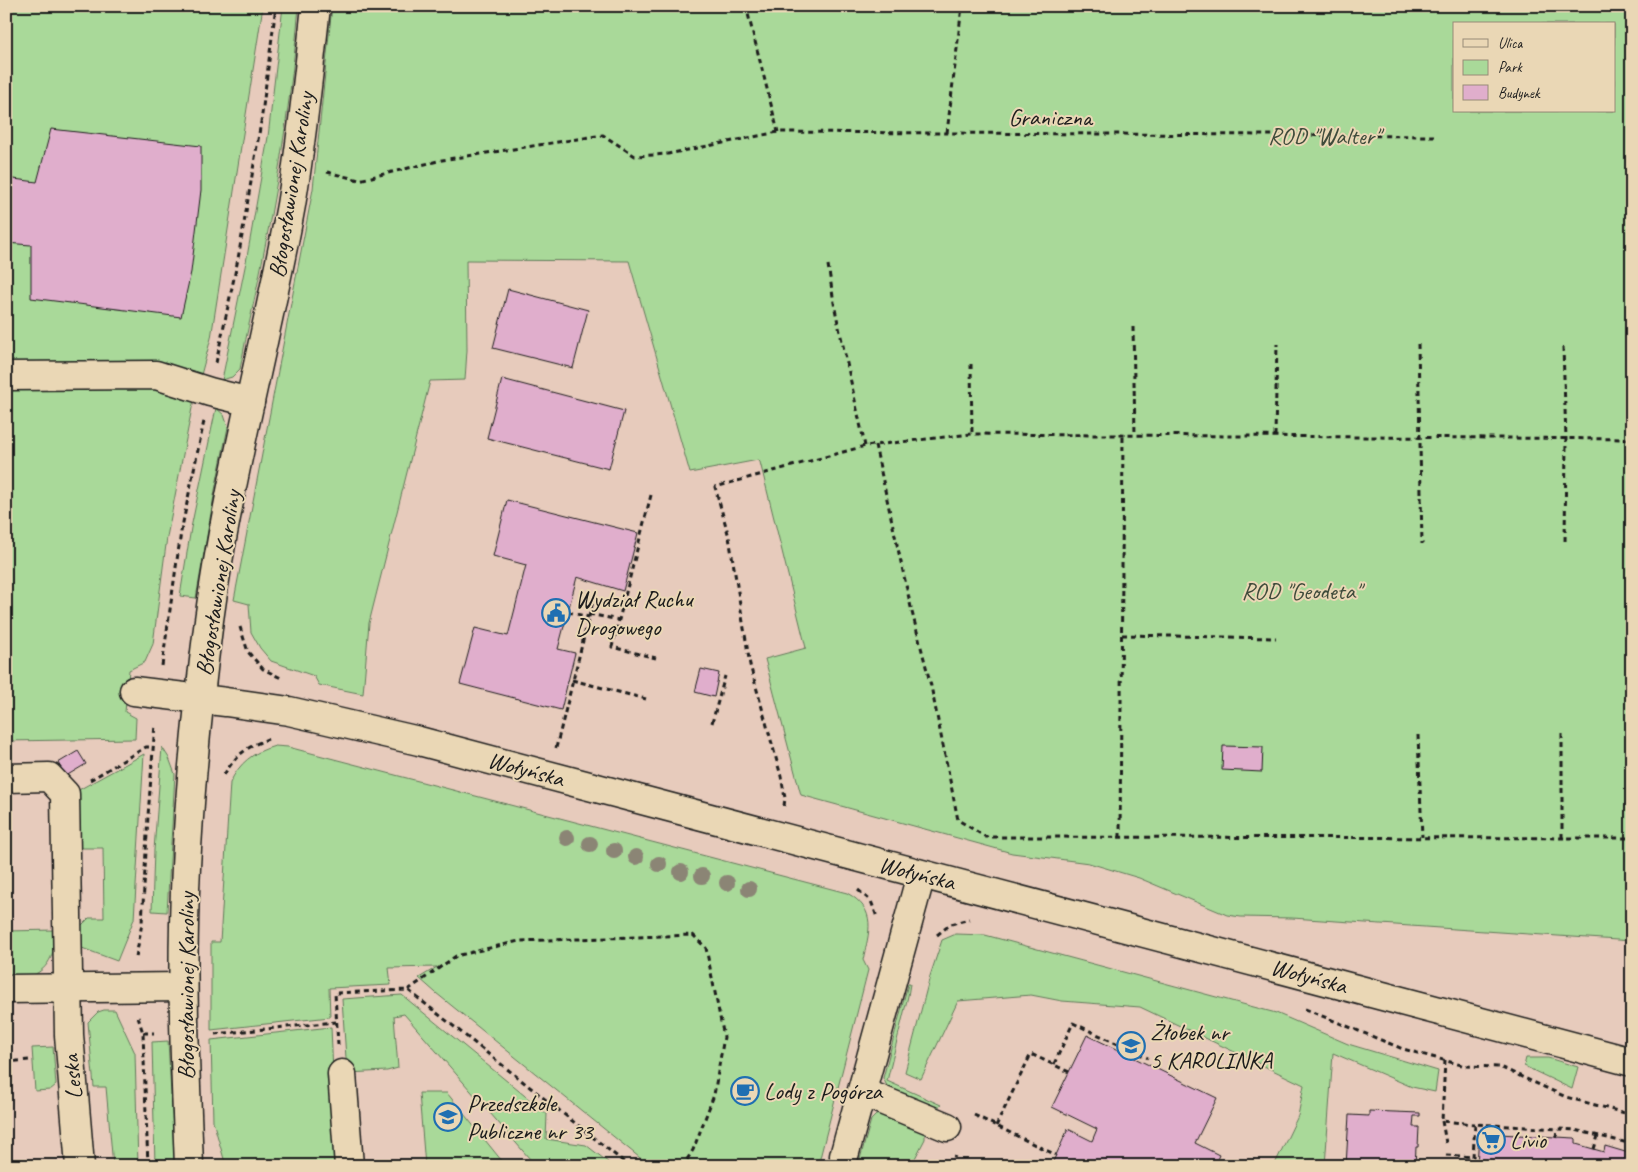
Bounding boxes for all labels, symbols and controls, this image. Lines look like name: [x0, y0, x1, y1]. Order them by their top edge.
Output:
legend: [1453, 22, 1616, 112]
text: Ulica: [1498, 34, 1523, 53]
text: Park: [1498, 58, 1523, 77]
text: Budynek: [1498, 84, 1541, 103]
street label: Błogosławionej Karoliny: [262, 88, 321, 280]
street label: Graniczna: [1008, 102, 1094, 132]
park label: ROD "Walter": [1268, 121, 1385, 151]
street label: Błogosławionej Karoliny: [189, 486, 248, 678]
park label: ROD "Geodeta": [1241, 576, 1366, 606]
place label: Wydział Ruchu Drogowego: [575, 584, 695, 642]
public building icon: Wydział Ruchu Drogowego: [541, 598, 571, 628]
street label: Wołyńska: [485, 744, 569, 794]
street label: Wołyńska: [876, 849, 960, 897]
street label: Błogosławionej Karoliny: [171, 891, 201, 1080]
street label: Wołyńska: [1268, 951, 1352, 1001]
place label: Żłobek nr 5 KAROLINKA: [1150, 1017, 1273, 1075]
school or university icon: Żłobek nr 5 KAROLINKA: [1116, 1031, 1146, 1061]
street label: Leska: [55, 1052, 89, 1101]
cafe icon: Lody z Pogórza: [730, 1076, 760, 1106]
place label: Lody z Pogórza: [764, 1076, 884, 1106]
place label: Przedszkole Publiczne nr 33: [467, 1088, 595, 1146]
school or university icon: Przedszkole Publiczne nr 33: [433, 1102, 463, 1132]
supermarket icon: Livio: [1476, 1125, 1506, 1155]
place label: Livio: [1510, 1125, 1548, 1155]

